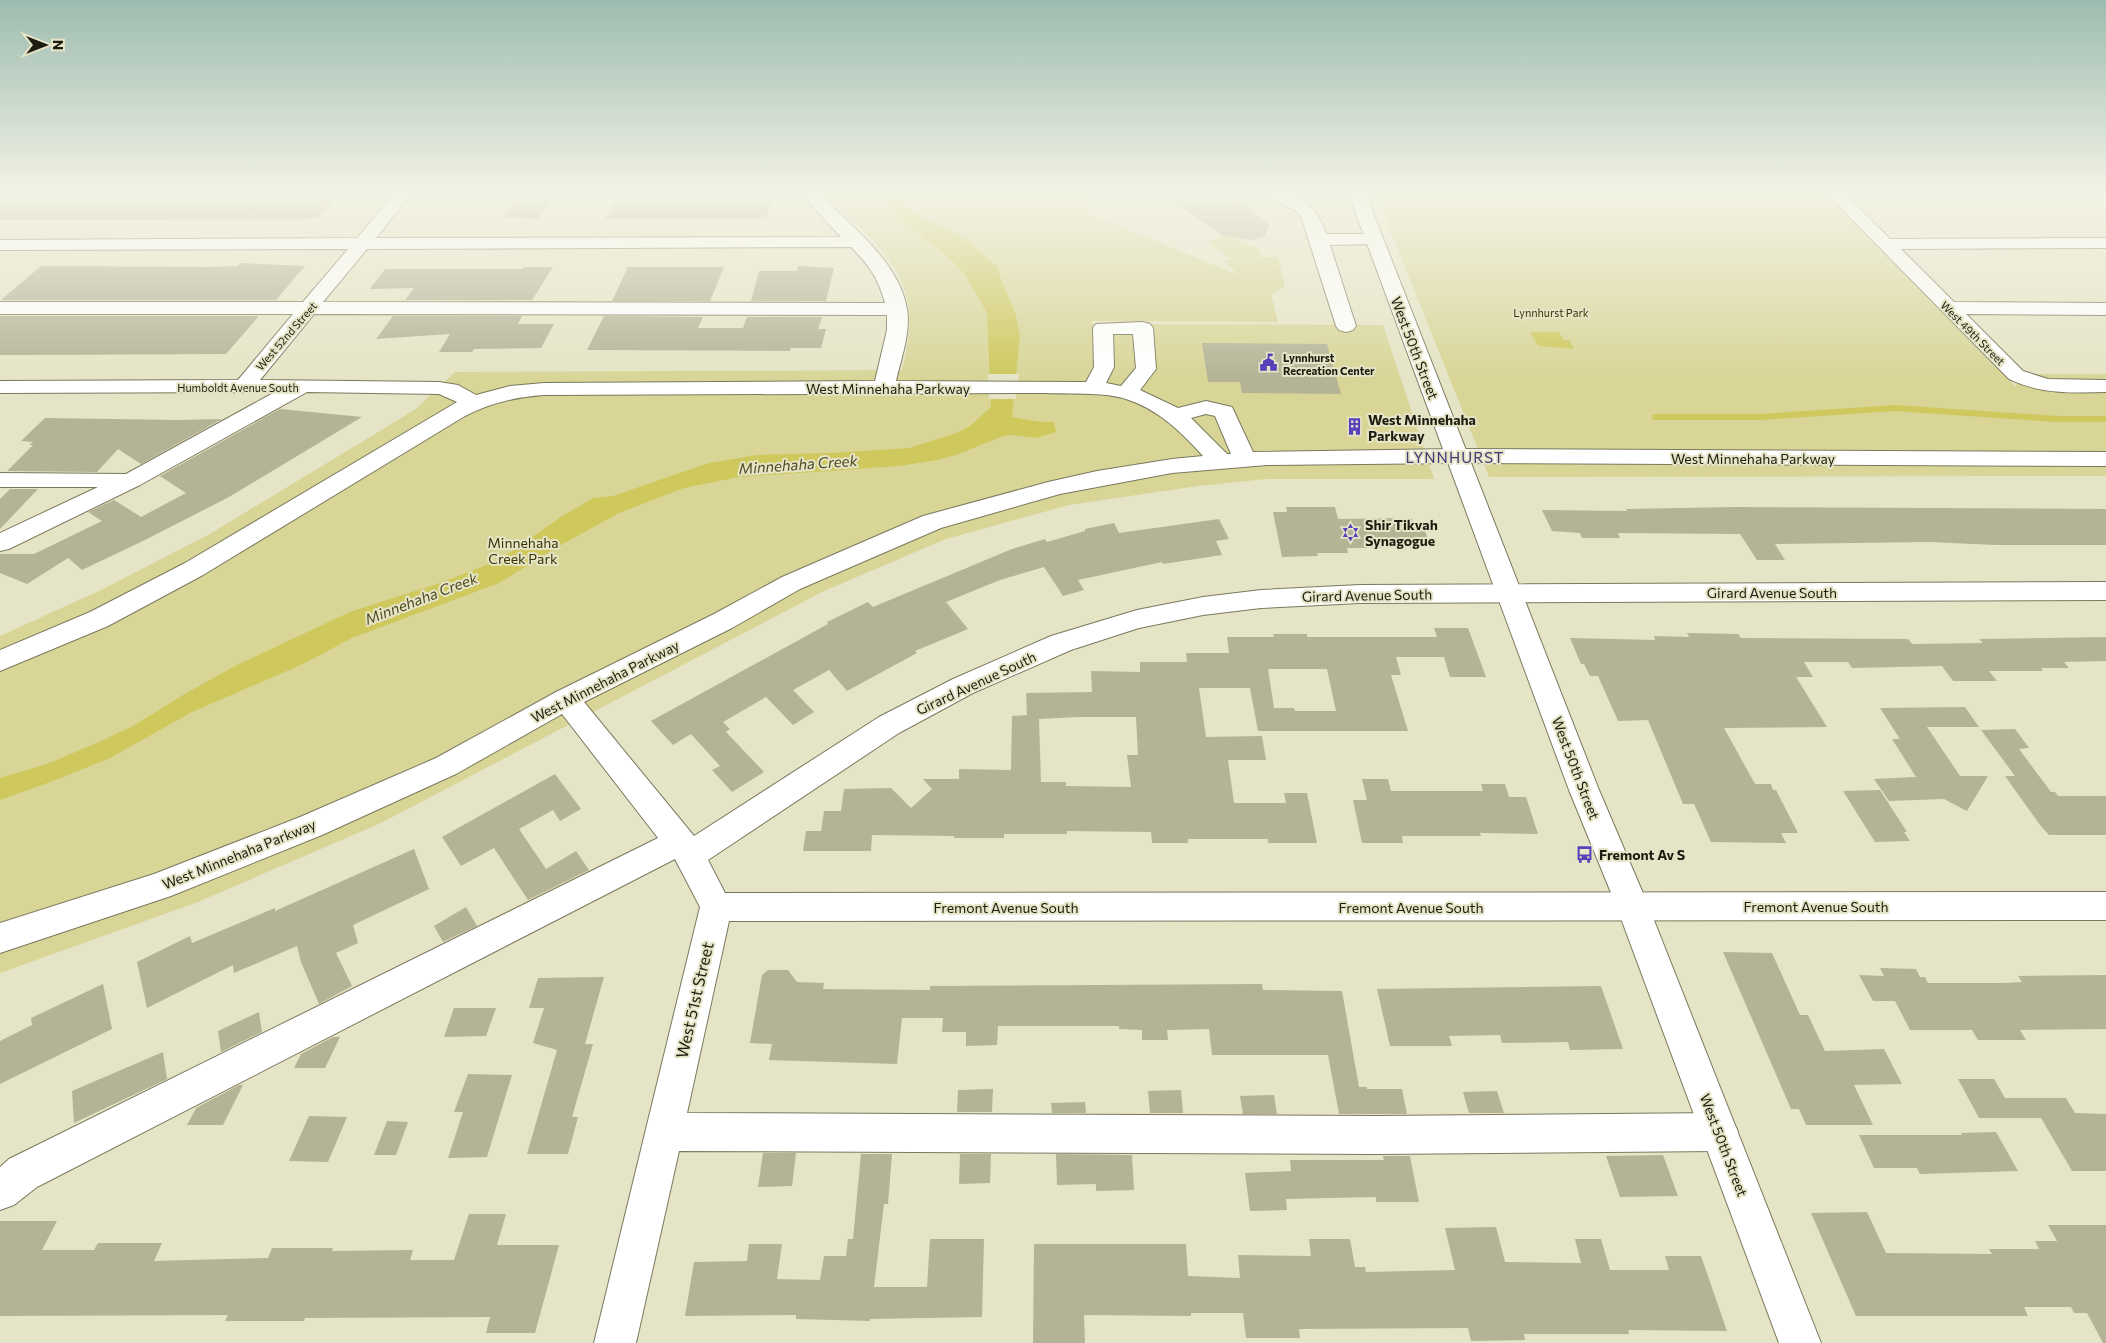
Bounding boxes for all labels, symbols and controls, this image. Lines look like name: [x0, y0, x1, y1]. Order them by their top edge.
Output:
north arrow: [20, 20, 70, 70]
text: N: [50, 40, 67, 50]
street label: West 50th Street: [1388, 294, 1442, 402]
street label: West 49th Street: [1938, 298, 2008, 368]
street label: West 52nd Street: [253, 299, 319, 373]
park label: Lynnhurst Park: [1513, 306, 1589, 319]
place label: Lynnhurst Recreation Center: [1283, 351, 1375, 377]
public building icon: Lynnhurst Recreation Center: [1259, 353, 1279, 373]
street label: West Minnehaha Parkway: [806, 380, 970, 397]
street label: Humboldt Avenue South: [177, 381, 299, 394]
place label: West Minnehaha Parkway: [1368, 411, 1476, 444]
building icon: West Minnehaha Parkway: [1344, 417, 1364, 437]
district label: LYNNHURST: [1406, 448, 1504, 466]
street label: West Minnehaha Parkway: [1671, 450, 1835, 467]
water label: Minnehaha Creek: [738, 451, 859, 477]
place label: Shir Tikvah Synagogue: [1365, 516, 1438, 549]
synagogue icon: Shir Tikvah Synagogue: [1341, 522, 1361, 542]
park label: Minnehaha Creek Park: [487, 534, 559, 567]
water label: Minnehaha Creek: [362, 568, 481, 628]
street label: Girard Avenue South: [1707, 584, 1837, 601]
street label: Girard Avenue South: [1302, 585, 1432, 605]
street label: West Minnehaha Parkway: [528, 636, 682, 726]
street label: Girard Avenue South: [913, 648, 1039, 718]
street label: West 50th Street: [1549, 714, 1603, 822]
street label: West Minnehaha Parkway: [160, 815, 318, 893]
bus stop icon: Fremont Av S: [1575, 844, 1595, 864]
place label: Fremont Av S: [1599, 846, 1685, 863]
street label: Fremont Avenue South: [1743, 898, 1889, 915]
street label: Fremont Avenue South: [933, 899, 1079, 916]
street label: Fremont Avenue South: [1338, 899, 1484, 916]
street label: West 51st Street: [671, 940, 717, 1060]
street label: West 50th Street: [1697, 1091, 1751, 1199]

